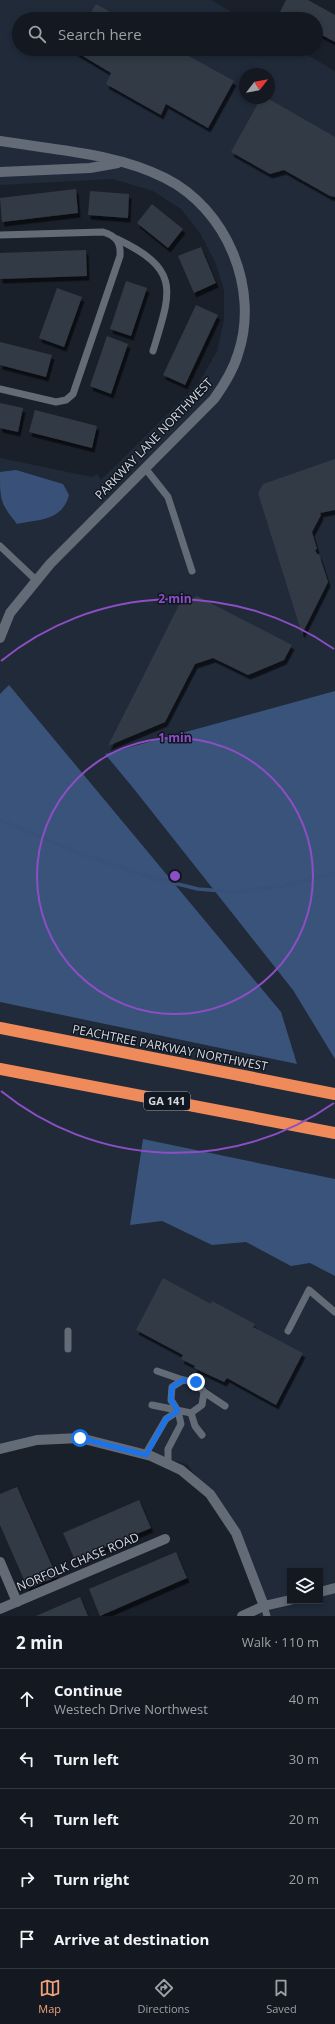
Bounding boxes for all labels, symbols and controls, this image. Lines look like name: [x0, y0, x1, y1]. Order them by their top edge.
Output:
search box: [12, 12, 323, 56]
icon: search: [26, 23, 48, 45]
text: Search here: [58, 24, 142, 44]
north arrow: [239, 68, 275, 104]
street label: PARKWAY LANE NORTHWEST: [91, 374, 217, 503]
text: 2 min: [158, 590, 192, 607]
text: 1 min: [158, 729, 192, 746]
centre of rings: [168, 869, 182, 883]
street label: PEACHTREE PARKWAY NORTHWEST: [71, 1020, 270, 1075]
road number: GA 141: [144, 1092, 190, 1110]
route end: [187, 1373, 205, 1391]
route start: [71, 1429, 89, 1447]
street label: NORFOLK CHASE ROAD: [14, 1528, 142, 1595]
map controls: [287, 1568, 323, 1604]
button: layers: [287, 1568, 323, 1604]
text: 2 min: [16, 1631, 63, 1654]
text: Walk · 110 m: [242, 1633, 319, 1651]
text: Continue: [54, 1680, 122, 1700]
icon: ahead: [16, 1688, 38, 1710]
text: 40 m: [289, 1690, 319, 1708]
text: Westech Drive Northwest: [54, 1700, 208, 1718]
icon: left: [16, 1748, 38, 1770]
text: Turn left: [54, 1749, 119, 1769]
text: 30 m: [289, 1750, 319, 1768]
icon: left: [16, 1808, 38, 1830]
text: Turn left: [54, 1809, 119, 1829]
text: 20 m: [289, 1810, 319, 1828]
icon: right: [16, 1868, 38, 1890]
text: Turn right: [54, 1869, 129, 1889]
text: 20 m: [289, 1870, 319, 1888]
icon: arrive: [16, 1928, 38, 1950]
text: Arrive at destination: [54, 1929, 209, 1949]
tab: Map: [38, 1977, 61, 2016]
tab: Directions: [138, 1977, 190, 2016]
tab: Saved: [266, 1977, 297, 2016]

